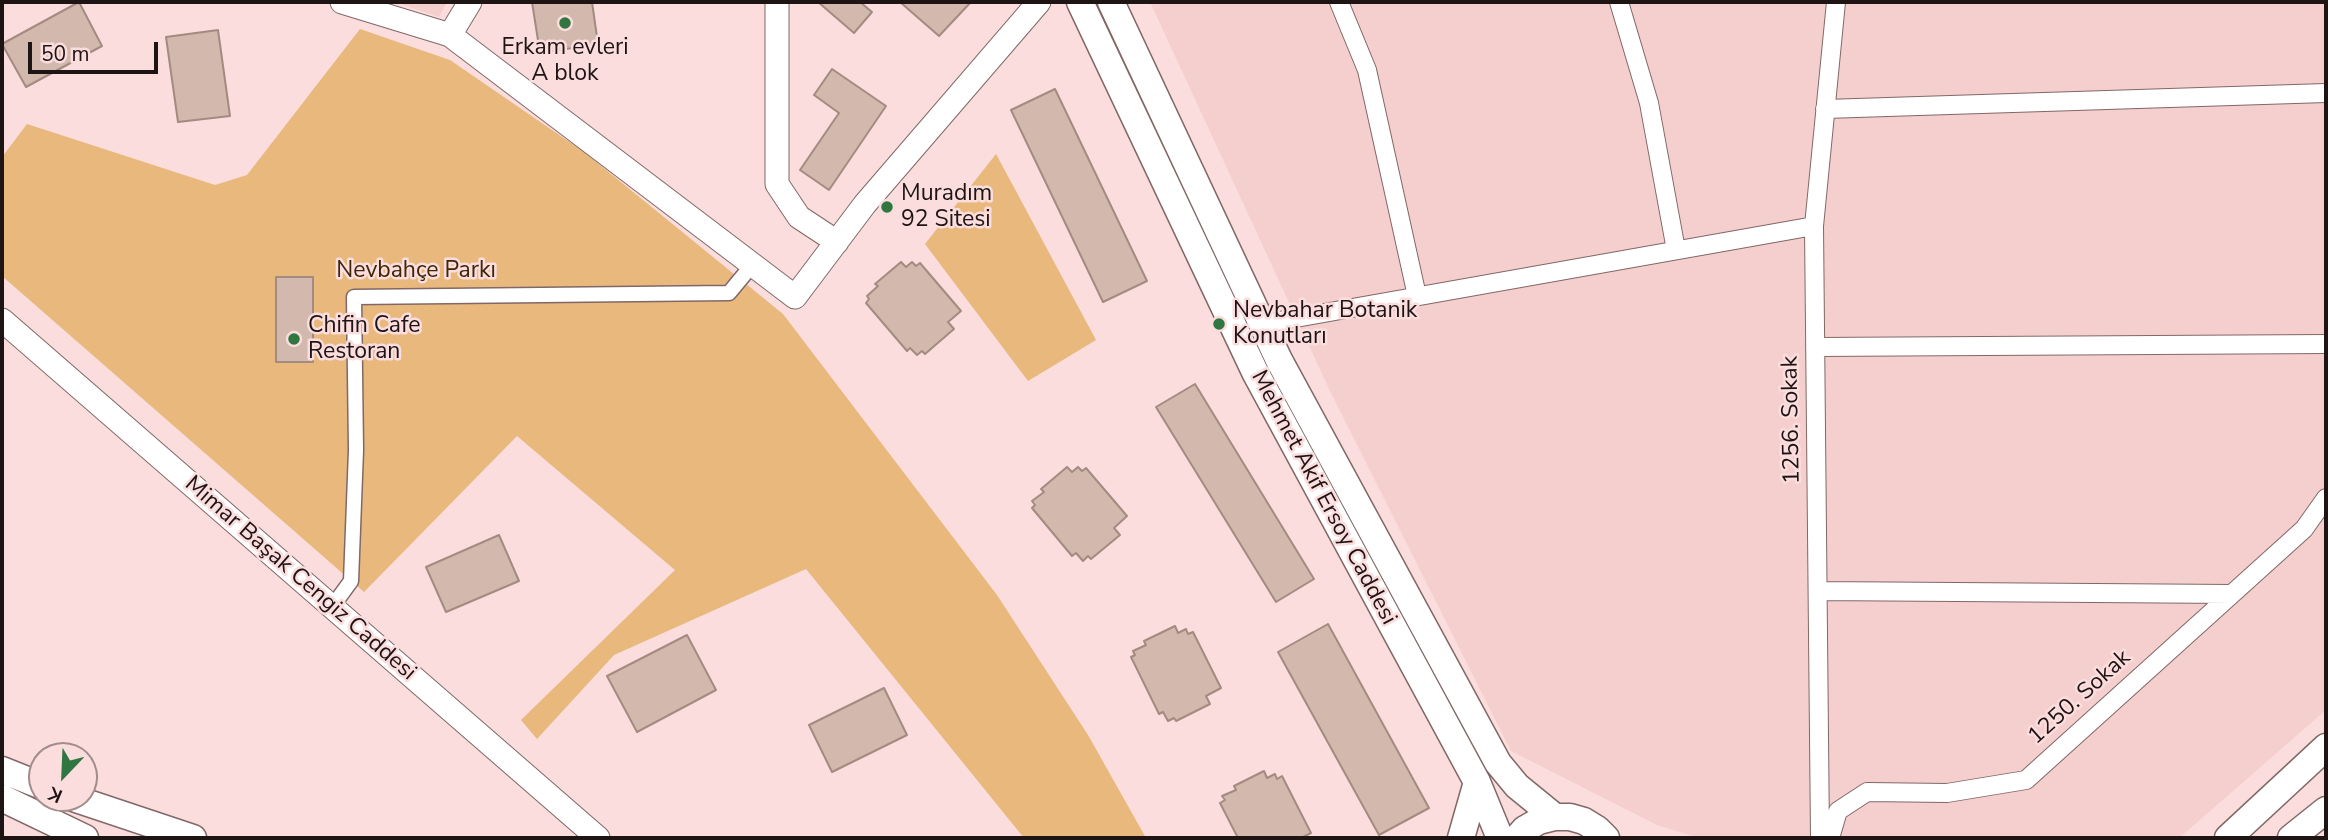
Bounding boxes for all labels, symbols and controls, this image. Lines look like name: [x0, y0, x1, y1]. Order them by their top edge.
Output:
marker: Erkam evleri A blok: [557, 15, 573, 31]
scale bar: [32, 28, 161, 72]
place label: Erkam evleri A blok: [501, 34, 629, 88]
text: 50 m: [41, 40, 90, 68]
place label: Muradım 92 Sitesi: [901, 180, 992, 234]
marker: Muradım 92 Sitesi: [879, 199, 895, 215]
park label: Nevbahçe Parkı: [336, 257, 496, 285]
place label: Nevbahar Botanik Konutları: [1233, 297, 1417, 351]
place label: Chifin Cafe Restoran: [308, 312, 421, 366]
marker: Nevbahar Botanik Konutları: [1211, 316, 1227, 332]
marker: Chifin Cafe Restoran: [286, 331, 302, 347]
street label: 1256. Sokak: [1777, 356, 1807, 484]
street label: Mehmet Akif Ersoy Caddesi: [1244, 366, 1402, 630]
street label: Mimar Başak Cengiz Caddesi: [179, 471, 421, 687]
street label: 1250. Sokak: [2023, 645, 2137, 751]
north arrow: [28, 742, 98, 812]
text: K: [45, 780, 66, 809]

